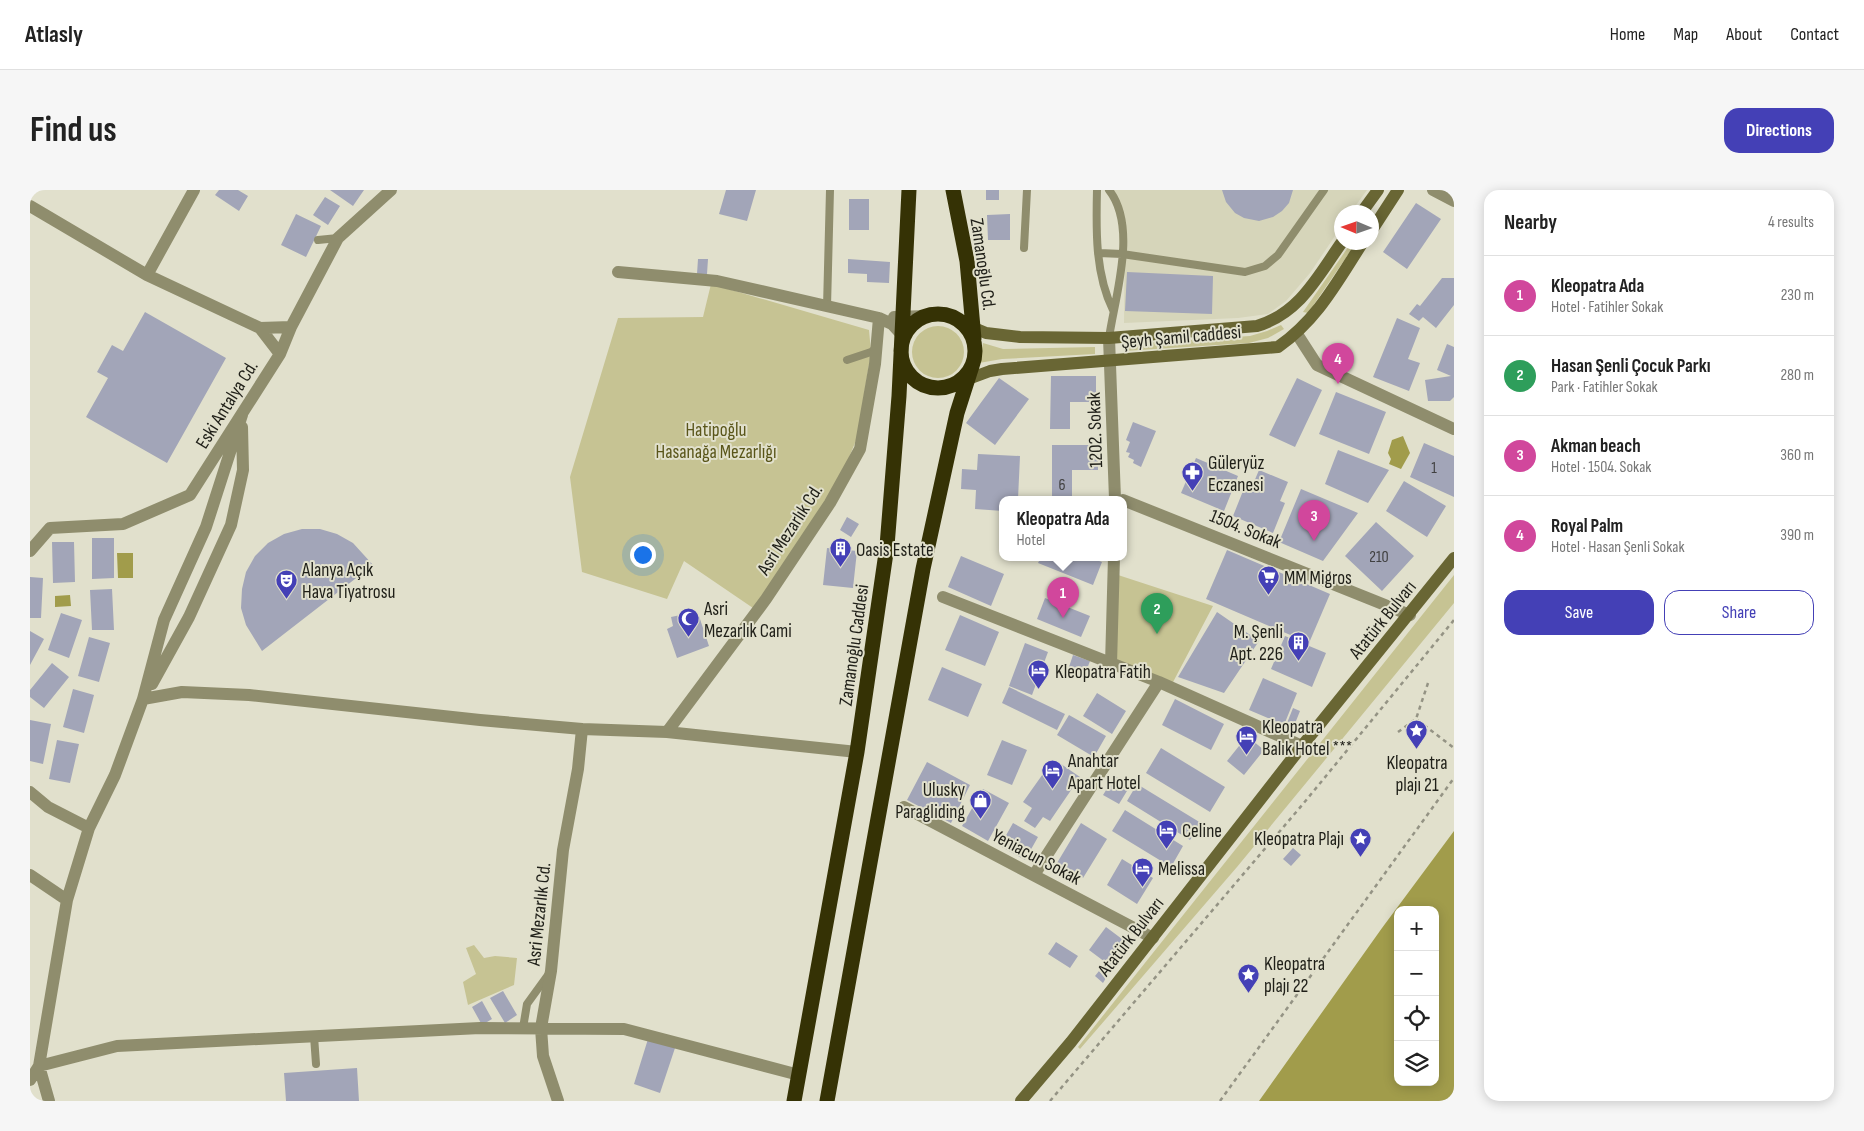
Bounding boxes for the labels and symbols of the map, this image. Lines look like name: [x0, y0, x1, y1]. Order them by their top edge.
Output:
north arrow: [1334, 205, 1379, 250]
street label: Zamanoğlu Cd.: [965, 217, 1000, 312]
street label: Şeyh Şamil caddesi: [1120, 321, 1242, 354]
pin: 4: [1322, 343, 1354, 384]
street label: Eski Antalya Cd.: [191, 356, 263, 453]
street label: 1202. Sokak: [1083, 391, 1108, 468]
park label: Hatipoğlu Hasanağa Mezarlığı: [656, 419, 776, 464]
place label: Güleryüz Eczanesi: [1208, 452, 1265, 497]
house number: 1: [1431, 459, 1437, 478]
pharmacy icon: Güleryüz Eczanesi: [1180, 461, 1204, 492]
house number: 6: [1058, 476, 1066, 495]
street label: Asri Mezarlık Cd.: [752, 480, 828, 580]
pin: 3: [1298, 500, 1330, 541]
street label: 1504. Sokak: [1206, 505, 1285, 554]
building icon: Oasis Estate: [828, 537, 852, 568]
place label: Oasis Estate: [856, 539, 934, 562]
your location: [630, 542, 656, 568]
house number: 210: [1369, 548, 1389, 567]
place label: Alanya Açık Hava Tiyatrosu: [301, 559, 395, 604]
supermarket icon: MM Migros: [1256, 565, 1280, 596]
place label: MM Migros: [1284, 567, 1352, 590]
theatre icon: Alanya Açık Hava Tiyatrosu: [274, 568, 298, 599]
street label: Atatürk Bulvarı: [1344, 576, 1422, 664]
pin: 1: [1047, 577, 1079, 618]
street label: Zamanoğlu Caddesi: [835, 583, 874, 708]
pin: 2: [1141, 593, 1173, 634]
place label: Asri Mezarlık Cami: [703, 598, 792, 643]
mosque icon: Asri Mezarlık Cami: [676, 607, 700, 638]
place label: M. Şenli Apt. 226: [1229, 621, 1283, 666]
building icon: M. Şenli Apt. 226: [1287, 630, 1311, 661]
hotel icon: Kleopatra Fatih: [1027, 659, 1051, 690]
place label: Kleopatra Fatih: [1055, 661, 1151, 684]
place label: Kleopatra Balık Hotel ***: [1262, 716, 1353, 761]
place icon: Kleopatra plajı 21: [1405, 719, 1429, 750]
hotel icon: Kleopatra Balık Hotel ***: [1234, 725, 1258, 756]
place label: Anahtar Apart Hotel: [1067, 750, 1141, 795]
place label: Kleopatra plajı 21: [1386, 752, 1448, 797]
hotel icon: Anahtar Apart Hotel: [1040, 759, 1064, 790]
place label: Ulusky Paragliding: [895, 779, 966, 824]
shop icon: Ulusky Paragliding: [969, 788, 993, 819]
hotel icon: Celine: [1154, 818, 1178, 849]
place label: Celine: [1182, 820, 1222, 843]
street label: Yeniacun Sokak: [988, 824, 1086, 891]
place icon: Kleopatra Plajı: [1348, 826, 1372, 857]
place label: Kleopatra Plajı: [1254, 828, 1344, 851]
hotel icon: Melissa: [1130, 856, 1154, 887]
place label: Melissa: [1158, 858, 1205, 881]
street label: Asri Mezarlık Cd.: [523, 862, 556, 968]
street label: Atatürk Bulvarı: [1093, 893, 1169, 982]
place label: Kleopatra plajı 22: [1264, 953, 1325, 998]
place icon: Kleopatra plajı 22: [1236, 962, 1260, 993]

